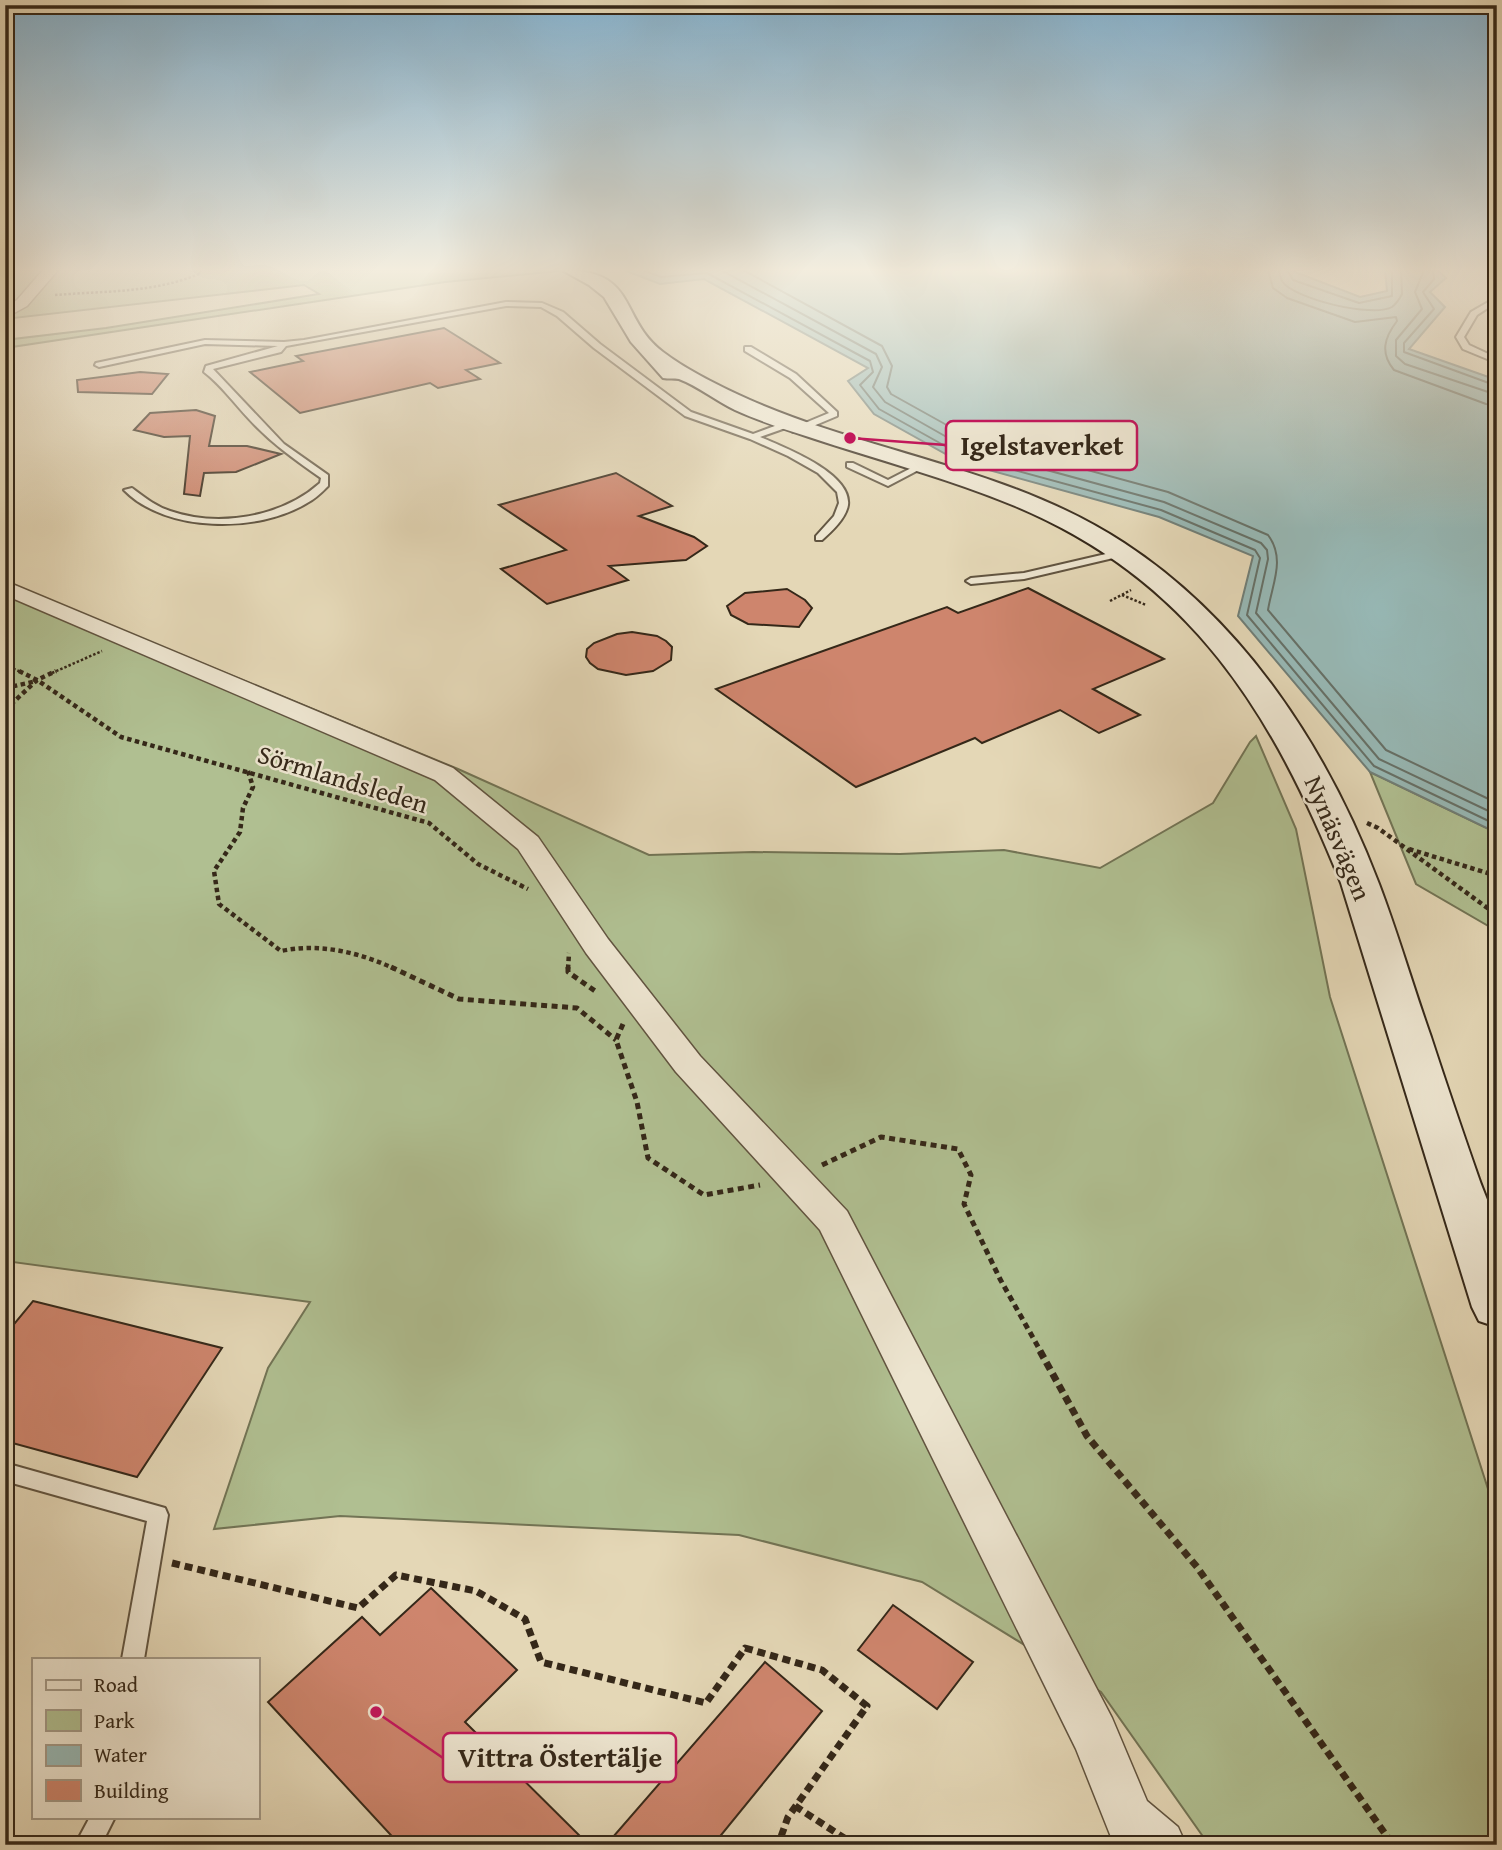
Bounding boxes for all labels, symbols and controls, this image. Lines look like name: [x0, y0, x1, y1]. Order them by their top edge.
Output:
callout: Igelstaverket: [946, 421, 1137, 470]
text: Igelstaverket: [960, 424, 1124, 465]
street label: Sörmlandsleden: [253, 734, 434, 823]
street label: Nynäsvägen: [1295, 769, 1382, 907]
legend: [32, 1658, 259, 1818]
text: Road: [94, 1669, 139, 1700]
text: Park: [94, 1705, 135, 1736]
callout: Vittra Östertälje: [443, 1733, 676, 1782]
text: Vittra Östertälje: [458, 1736, 662, 1777]
text: Water: [94, 1739, 147, 1770]
text: Building: [94, 1775, 169, 1806]

